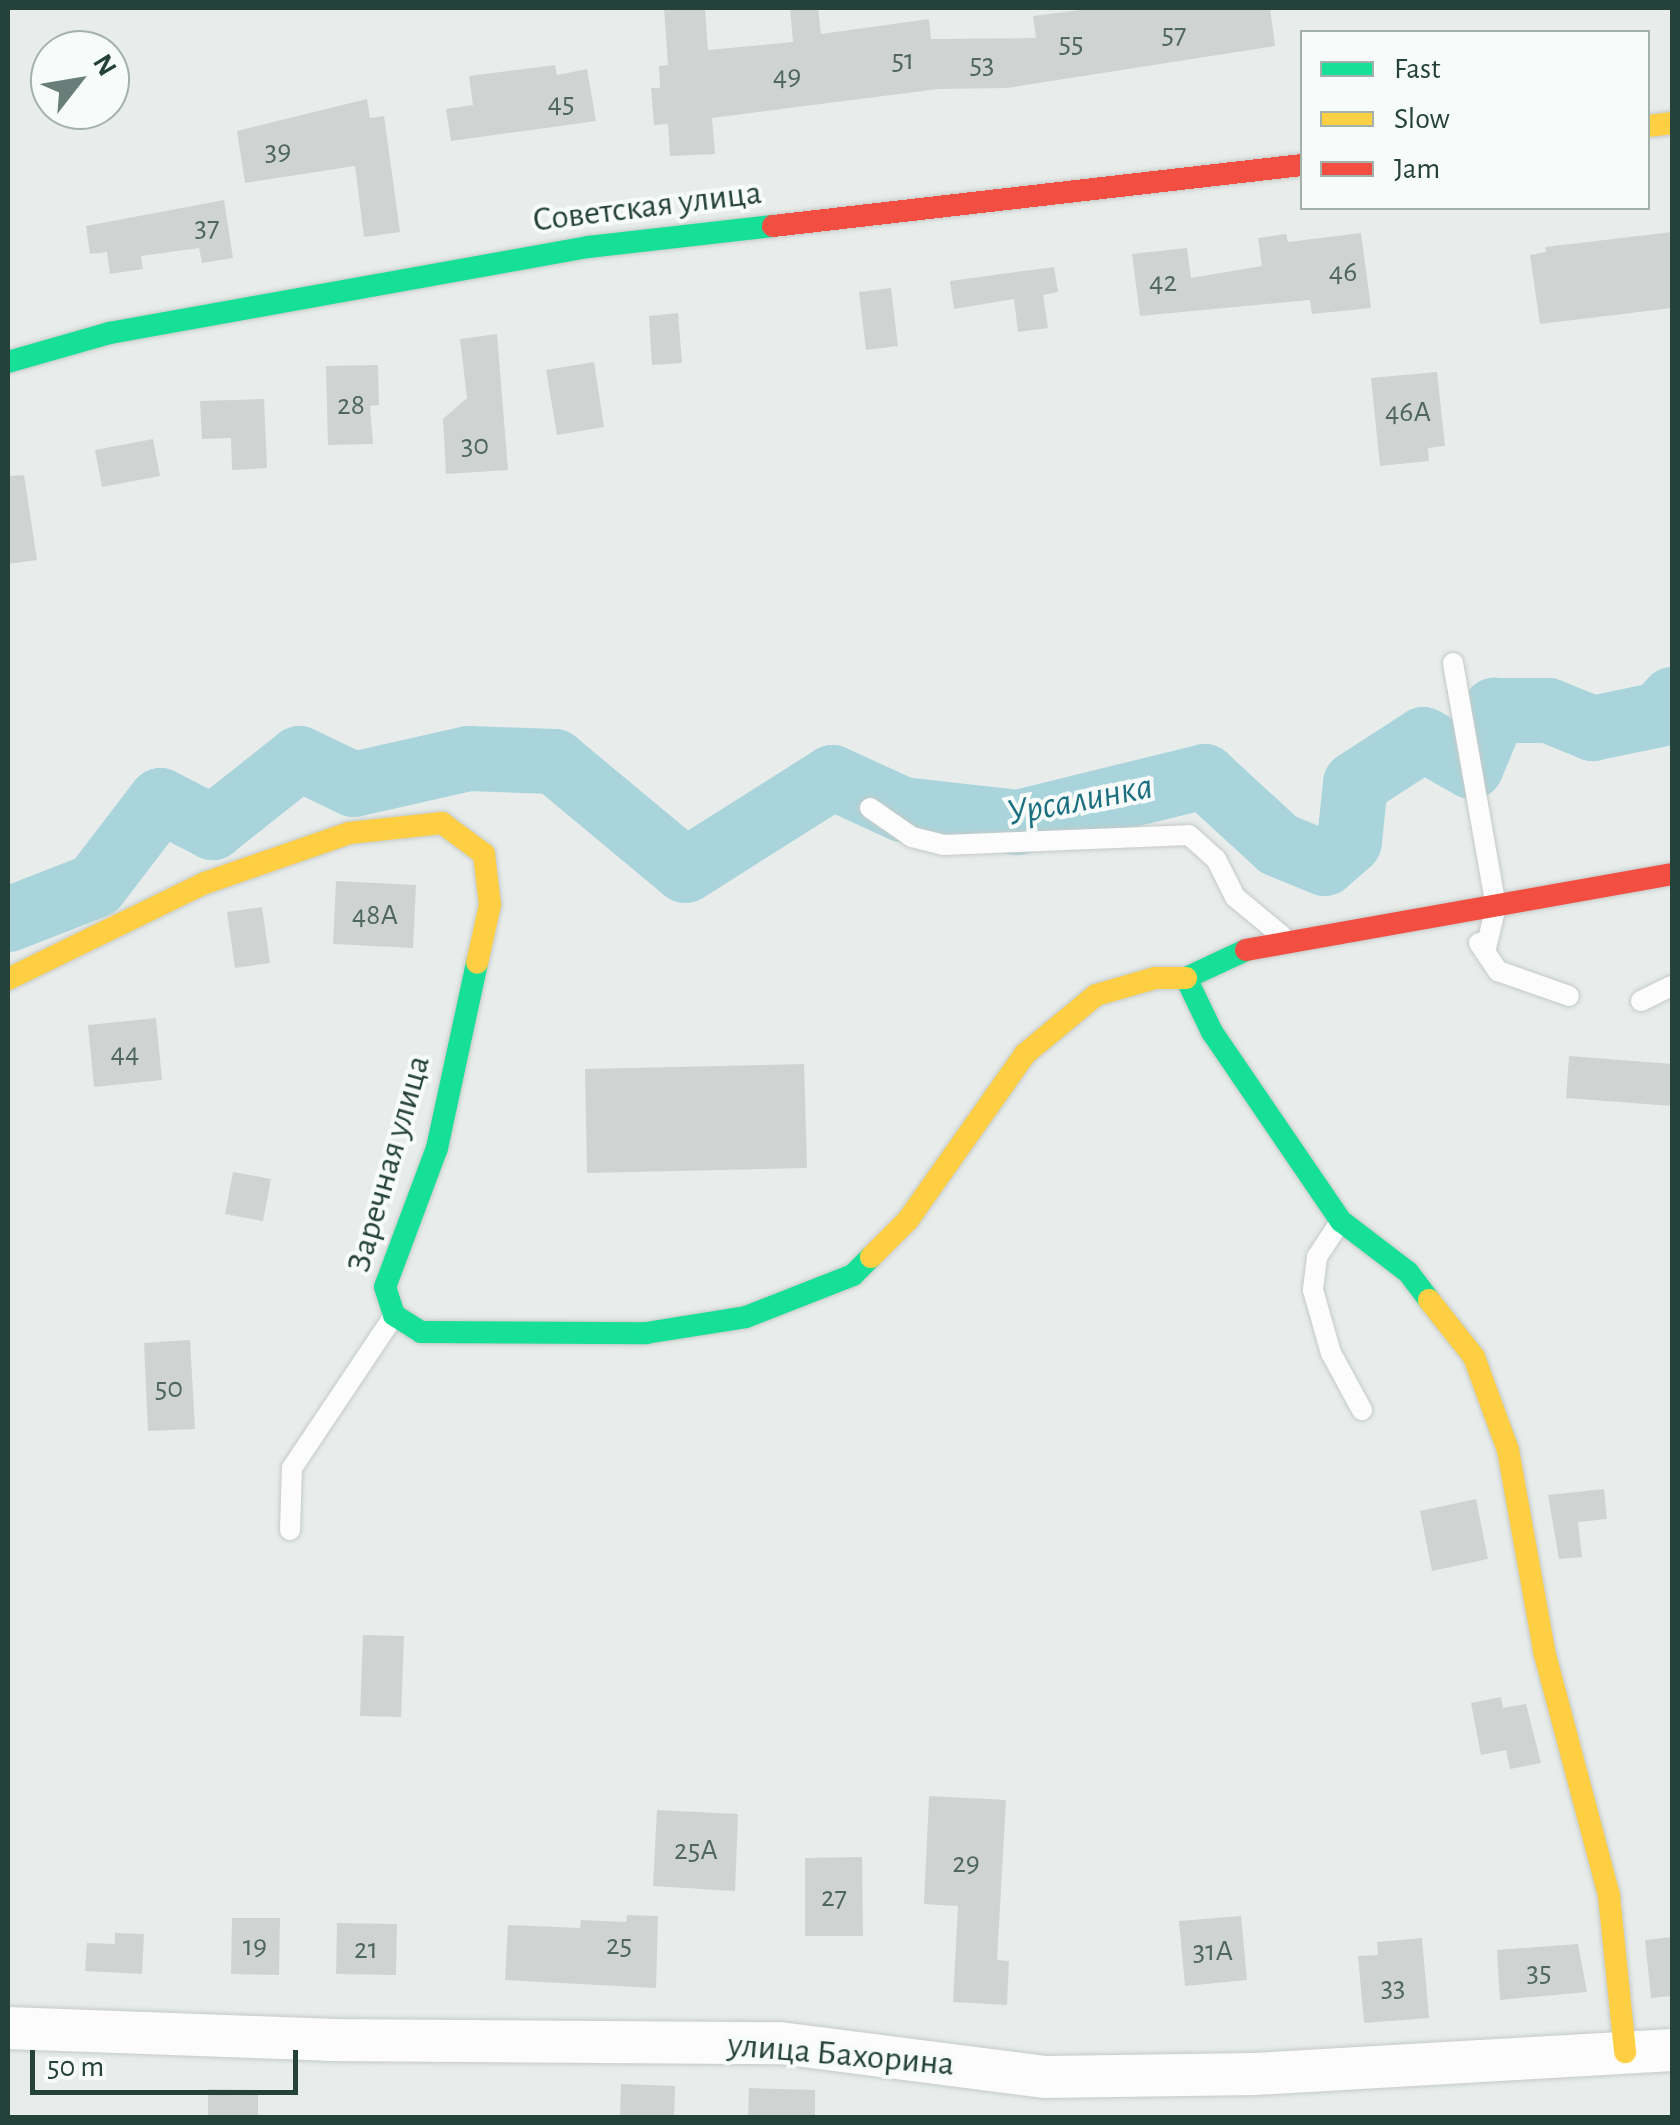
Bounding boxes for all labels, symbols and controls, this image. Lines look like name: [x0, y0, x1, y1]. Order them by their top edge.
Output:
house number: 57: [1161, 16, 1187, 52]
house number: 55: [1058, 25, 1084, 61]
north arrow: [30, 30, 130, 130]
legend: [1300, 30, 1650, 210]
house number: 51: [892, 42, 914, 78]
house number: 53: [970, 46, 994, 82]
text: N: [87, 50, 121, 81]
text: Fast: [1394, 54, 1441, 84]
house number: 49: [773, 58, 801, 94]
house number: 45: [548, 85, 574, 121]
text: Slow: [1394, 104, 1450, 134]
house number: 39: [265, 133, 291, 169]
text: Jam: [1394, 154, 1440, 184]
street label: Советская улица: [530, 172, 764, 242]
house number: 37: [195, 209, 219, 245]
house number: 46: [1329, 254, 1357, 290]
house number: 42: [1149, 264, 1177, 300]
house number: 28: [337, 387, 365, 423]
house number: 46А: [1385, 394, 1431, 430]
house number: 30: [461, 427, 489, 463]
water label: Урсалинка: [1003, 765, 1157, 837]
house number: 48А: [352, 897, 398, 933]
house number: 44: [111, 1035, 139, 1071]
street label: Заречная улица: [338, 1051, 440, 1277]
house number: 50: [155, 1370, 183, 1406]
house number: 25А: [674, 1832, 718, 1868]
house number: 29: [952, 1845, 980, 1881]
house number: 27: [821, 1879, 847, 1915]
house number: 25: [606, 1927, 632, 1963]
house number: 19: [243, 1928, 267, 1964]
house number: 21: [354, 1931, 378, 1967]
house number: 31А: [1193, 1933, 1233, 1969]
house number: 35: [1527, 1954, 1551, 1990]
house number: 33: [1381, 1969, 1405, 2005]
street label: улица Бахорина: [726, 2024, 956, 2086]
scale bar: [35, 2030, 302, 2092]
text: 50 m: [47, 2052, 104, 2082]

